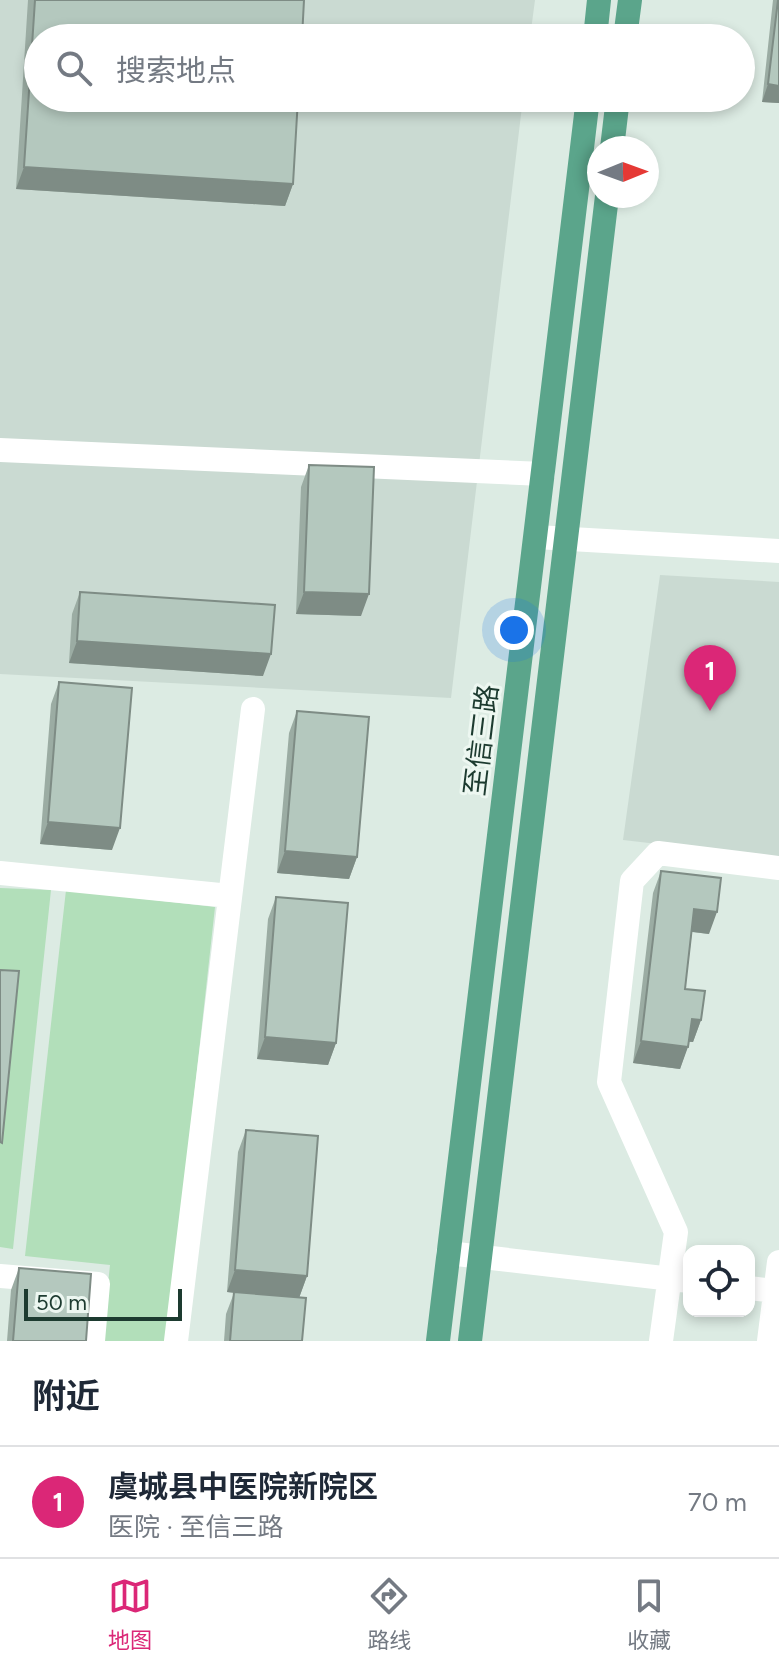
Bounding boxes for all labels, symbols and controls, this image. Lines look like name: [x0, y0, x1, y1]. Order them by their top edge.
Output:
search box: [24, 24, 755, 112]
icon: search: [52, 46, 96, 90]
text: 搜索地点: [116, 52, 236, 89]
north arrow: [587, 136, 659, 208]
your location: [494, 610, 534, 650]
pin: 1: [684, 645, 736, 711]
street label: 至信三路: [457, 682, 505, 798]
map controls: [683, 1245, 755, 1317]
button: locate: [683, 1245, 755, 1317]
scale bar: [24, 1285, 182, 1321]
text: 50 m: [36, 1289, 87, 1316]
text: 附近: [32, 1376, 100, 1417]
text: 虞城县中医院新院区: [108, 1468, 378, 1505]
text: 1: [53, 1486, 63, 1518]
text: 70 m: [688, 1486, 747, 1518]
text: 医院 · 至信三路: [108, 1511, 283, 1543]
tab: 地图: [108, 1574, 152, 1654]
tab: 路线: [367, 1574, 411, 1654]
tab: 收藏: [627, 1574, 671, 1654]

